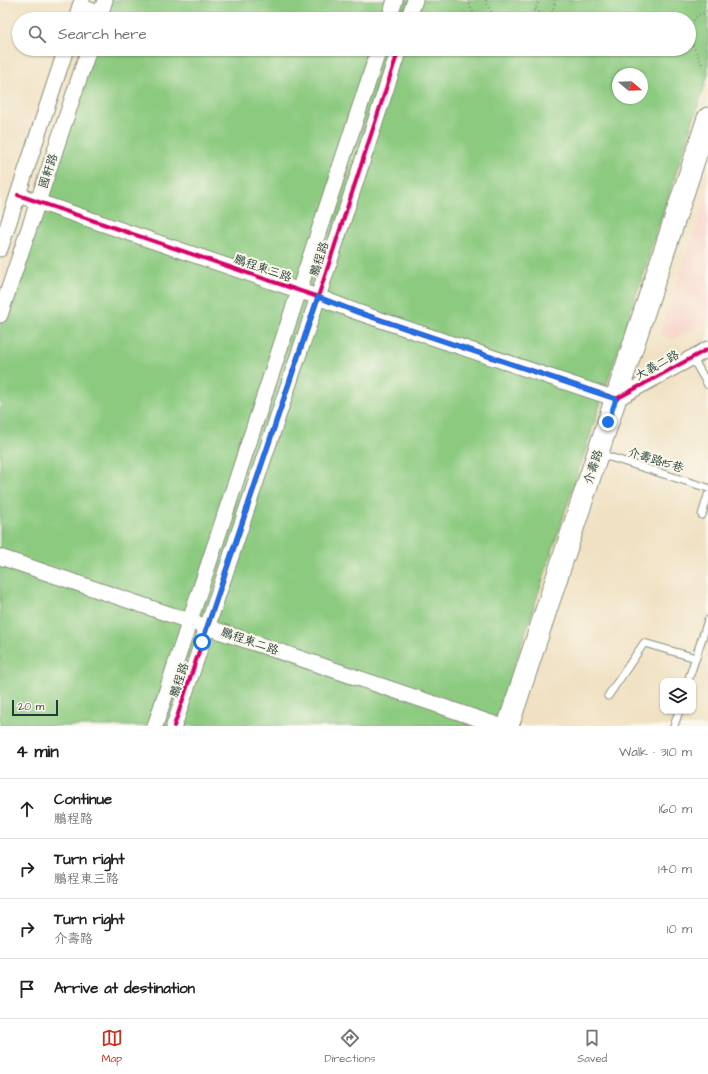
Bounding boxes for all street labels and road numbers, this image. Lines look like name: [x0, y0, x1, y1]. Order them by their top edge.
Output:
street label: 國軒路: [35, 151, 62, 191]
street label: 鵬程路: [306, 239, 333, 279]
street label: 鵬程東三路: [232, 251, 294, 286]
street label: 大義二路: [632, 346, 682, 385]
street label: 介壽路15巷: [626, 444, 686, 477]
street label: 介壽路: [580, 447, 607, 487]
street label: 鵬程東二路: [219, 624, 281, 659]
street label: 鵬程路: [166, 660, 193, 700]

